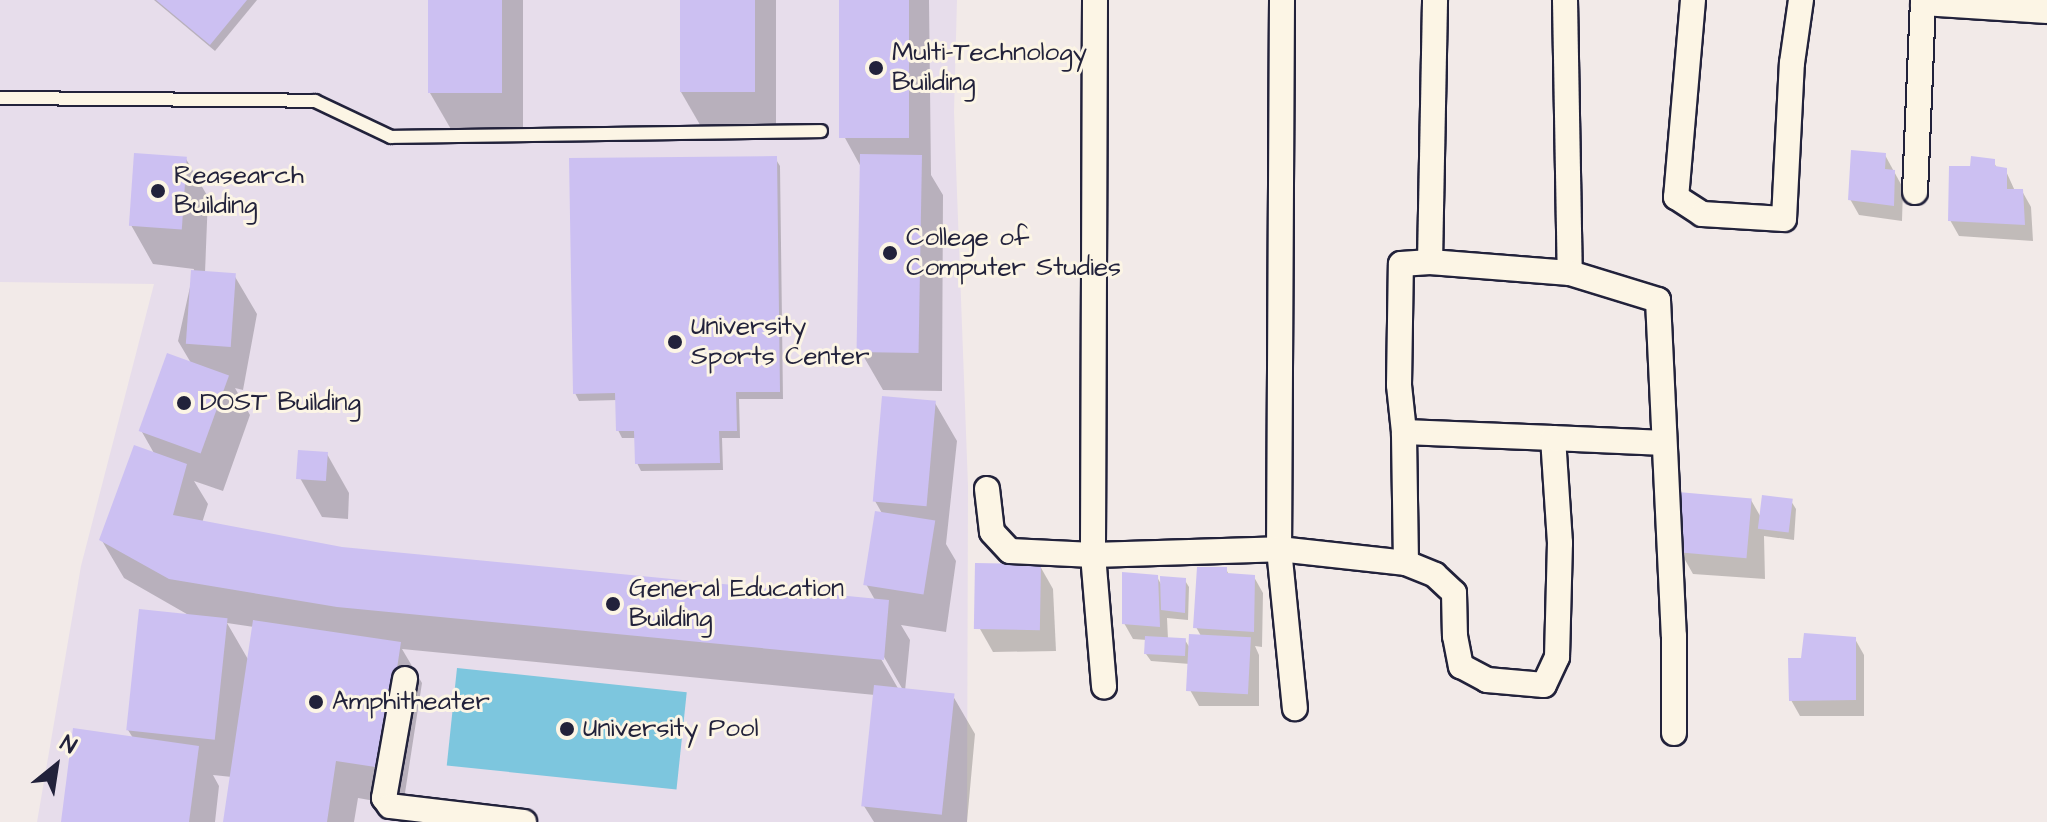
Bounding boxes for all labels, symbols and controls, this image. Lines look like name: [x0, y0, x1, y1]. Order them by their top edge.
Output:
place label: Multi-Technology Building: [892, 37, 1087, 98]
marker: Multi-Technology Building: [867, 59, 885, 77]
place label: Reasearch Building: [174, 160, 304, 222]
marker: Reasearch Building: [149, 182, 167, 200]
place label: College of Computer Studies: [906, 222, 1121, 284]
marker: College of Computer Studies: [881, 244, 899, 262]
place label: University Sports Center: [691, 311, 870, 372]
marker: University Sports Center: [666, 333, 684, 351]
place label: DOST Building: [200, 387, 361, 419]
marker: DOST Building: [175, 394, 193, 412]
place label: General Education Building: [629, 573, 844, 634]
marker: General Education Building: [604, 595, 622, 613]
place label: Amphitheater: [332, 686, 490, 718]
marker: Amphitheater: [307, 693, 325, 711]
place label: University Pool: [583, 713, 759, 745]
marker: University Pool: [558, 720, 576, 738]
north arrow: [16, 726, 96, 806]
text: N: [55, 728, 82, 762]

